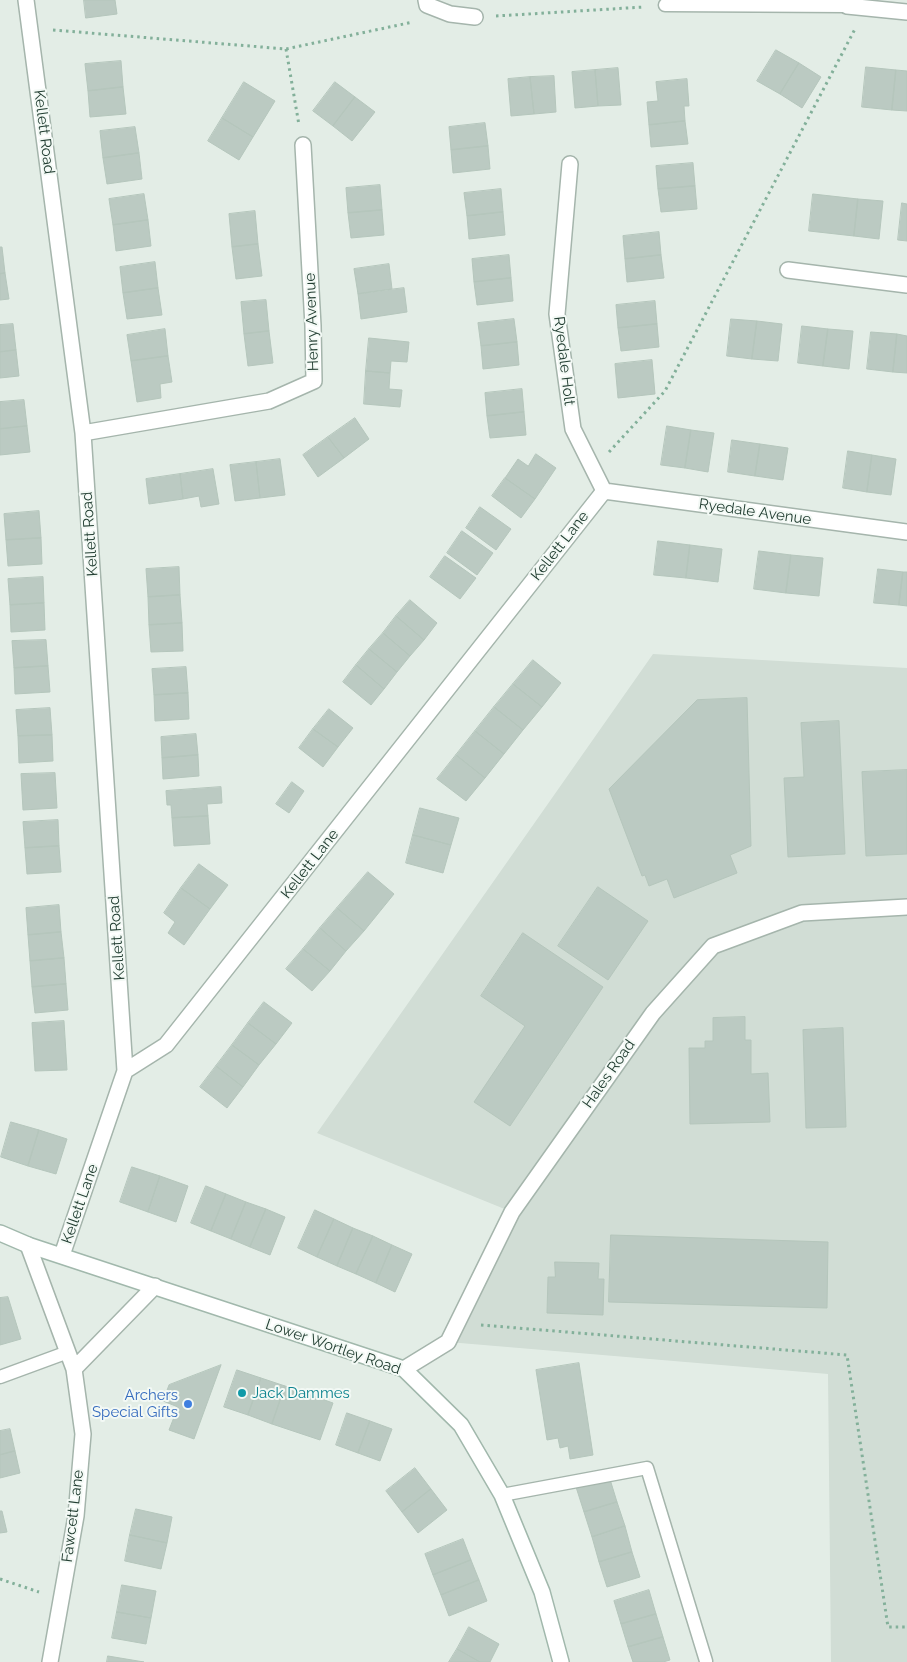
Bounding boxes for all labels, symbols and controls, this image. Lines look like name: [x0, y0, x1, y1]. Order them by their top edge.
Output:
street label: Kellett Road: [30, 89, 58, 175]
street label: Henry Avenue: [301, 273, 323, 371]
street label: Ryedale Holt: [550, 315, 578, 407]
street label: Kellett Road: [78, 491, 102, 577]
street label: Ryedale Avenue: [698, 495, 812, 529]
street label: Kellett Lane: [527, 508, 593, 584]
street label: Kellett Lane: [277, 826, 343, 902]
street label: Kellett Road: [105, 895, 129, 981]
street label: Hales Road: [579, 1036, 639, 1112]
street label: Kellett Lane: [58, 1162, 102, 1246]
street label: Lower Wortley Road: [263, 1315, 403, 1379]
place label: Jack Dammes: [252, 1384, 350, 1402]
place label: Archers Special Gifts: [92, 1386, 178, 1421]
marker: Jack Dammes: [236, 1387, 248, 1399]
marker: Archers Special Gifts: [182, 1398, 194, 1410]
street label: Fawcett Lane: [58, 1469, 88, 1563]

